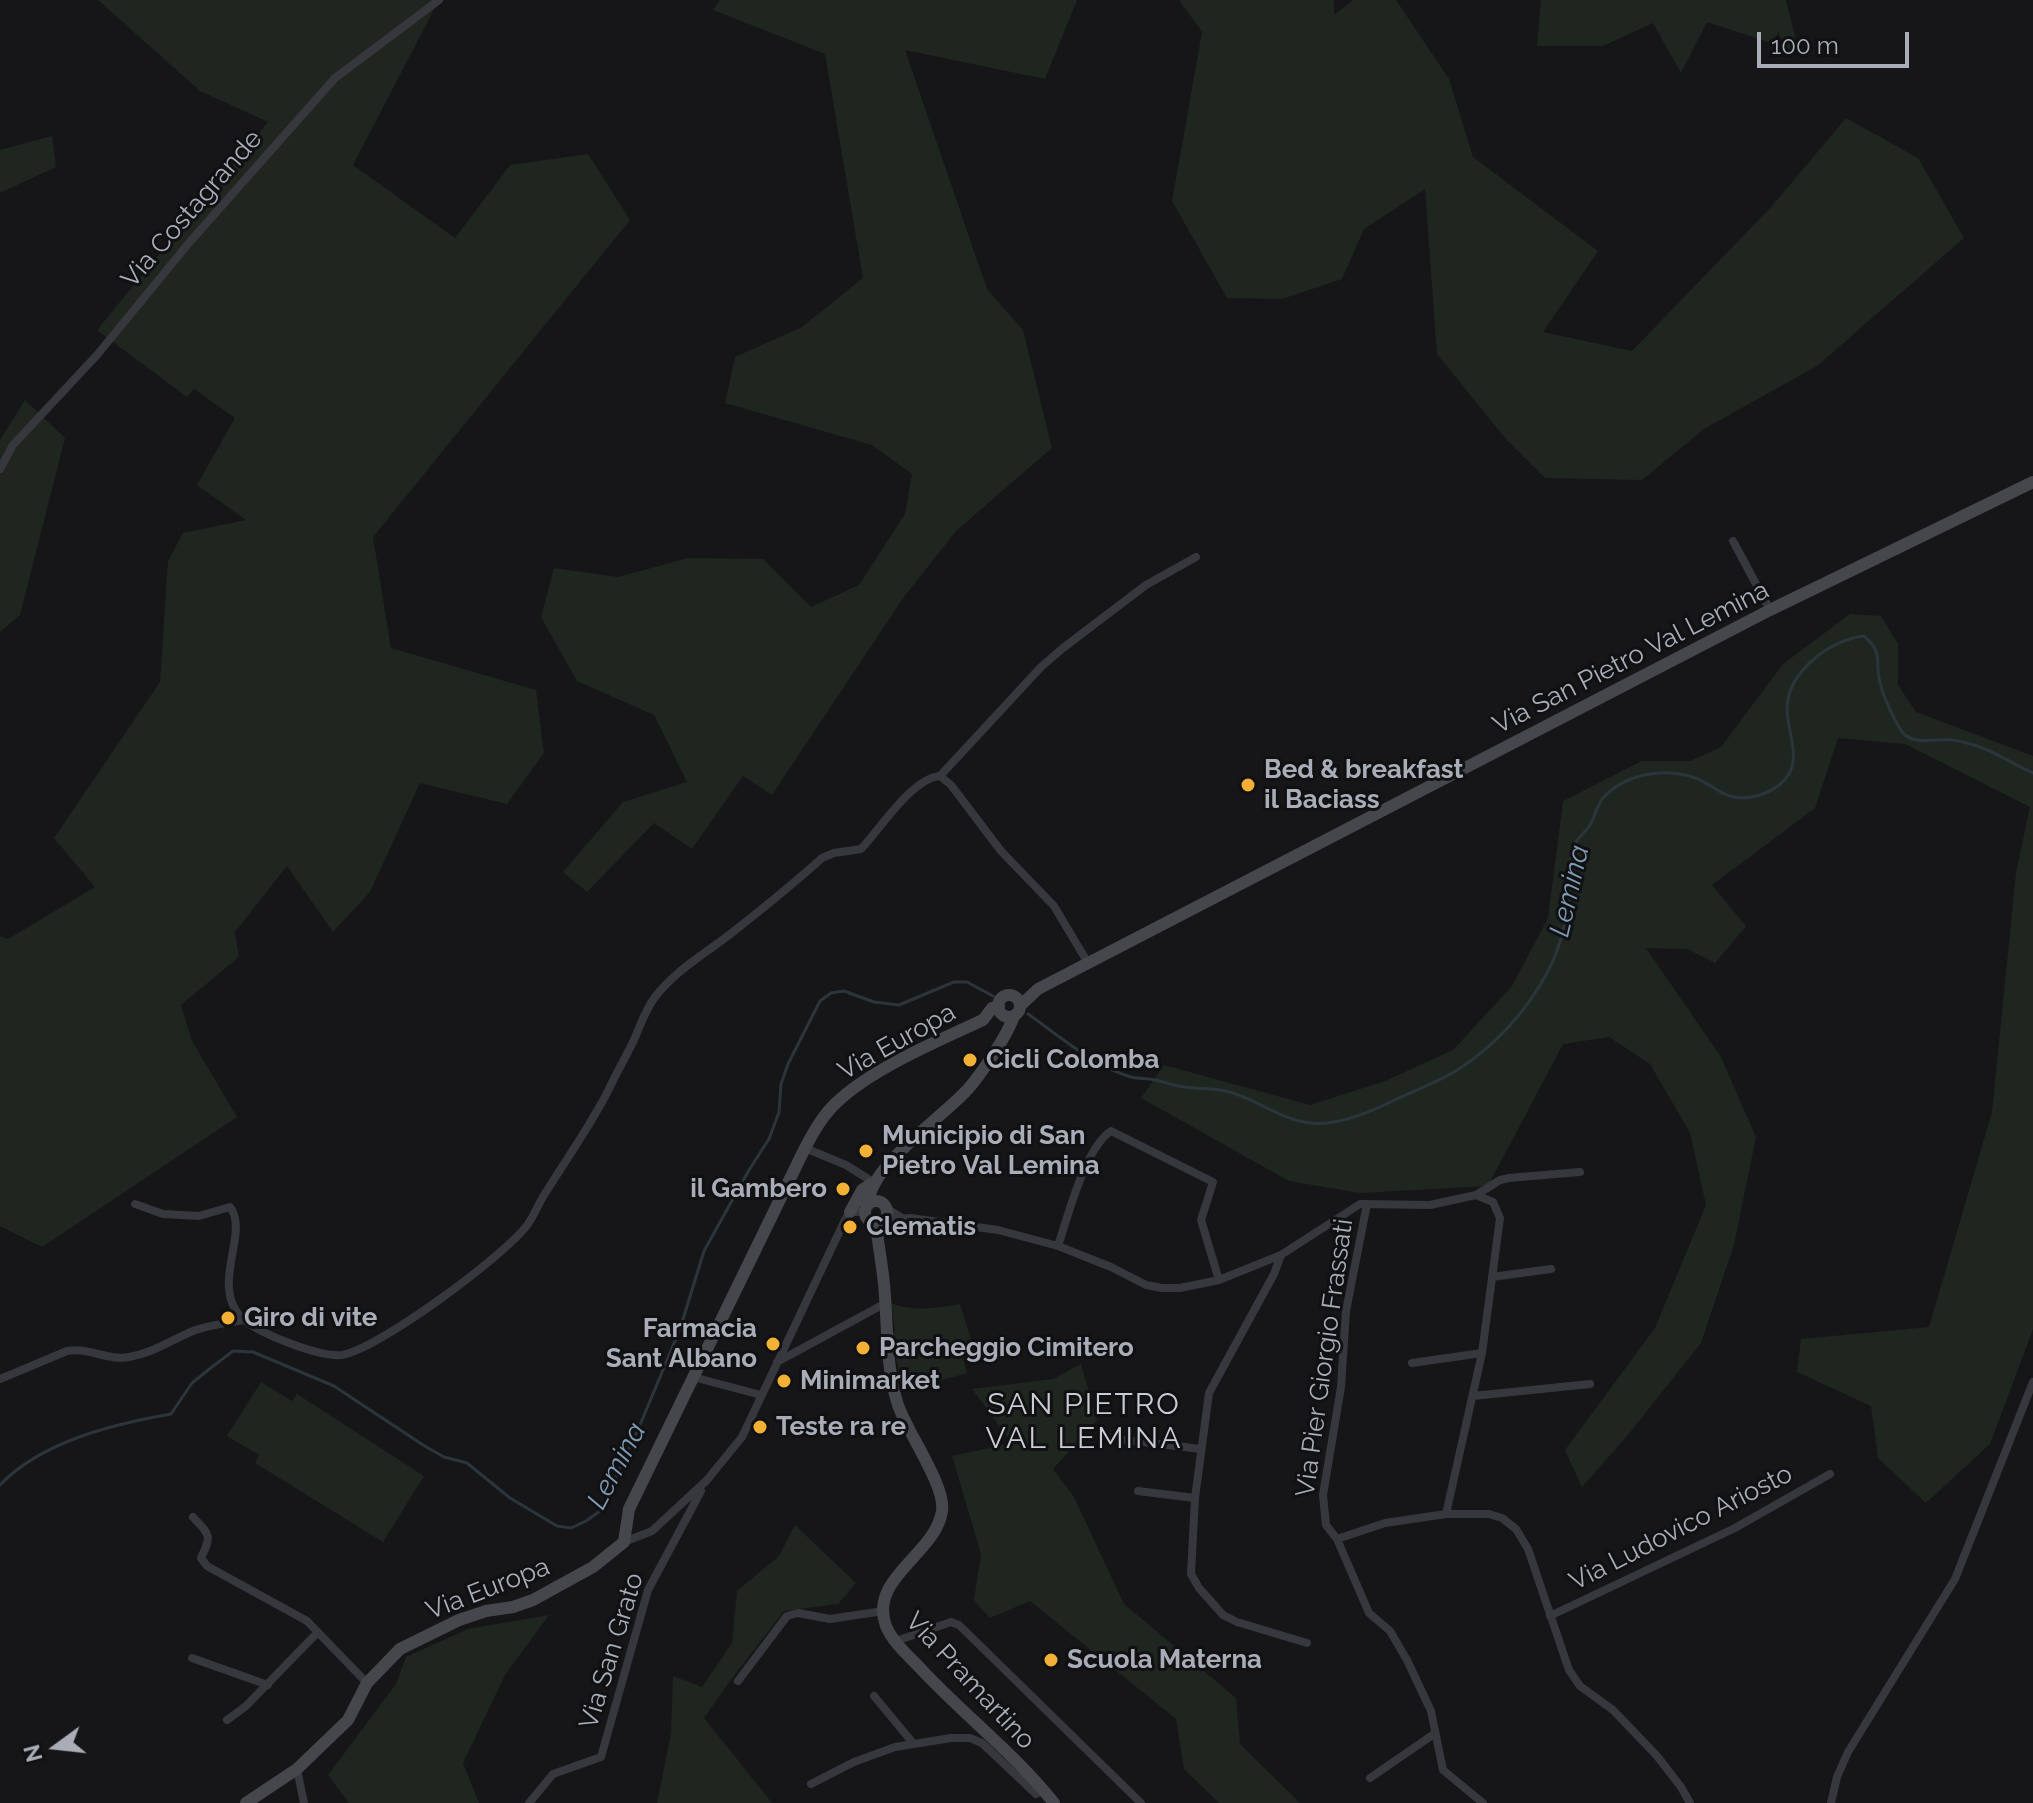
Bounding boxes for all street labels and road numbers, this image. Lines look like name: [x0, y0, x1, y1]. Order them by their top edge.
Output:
street label: Via Costagrande: [115, 124, 269, 294]
street label: Via San Pietro Val Lemina: [1488, 575, 1774, 741]
street label: Via Europa: [833, 997, 961, 1087]
street label: Via Pier Giorgio Frassati: [1290, 1217, 1360, 1499]
street label: Via Ludovico Ariosto: [1564, 1458, 1798, 1598]
street label: Via Europa: [422, 1551, 554, 1627]
street label: Via San Grato: [573, 1569, 651, 1733]
street label: Via Pramartino: [899, 1606, 1041, 1756]

